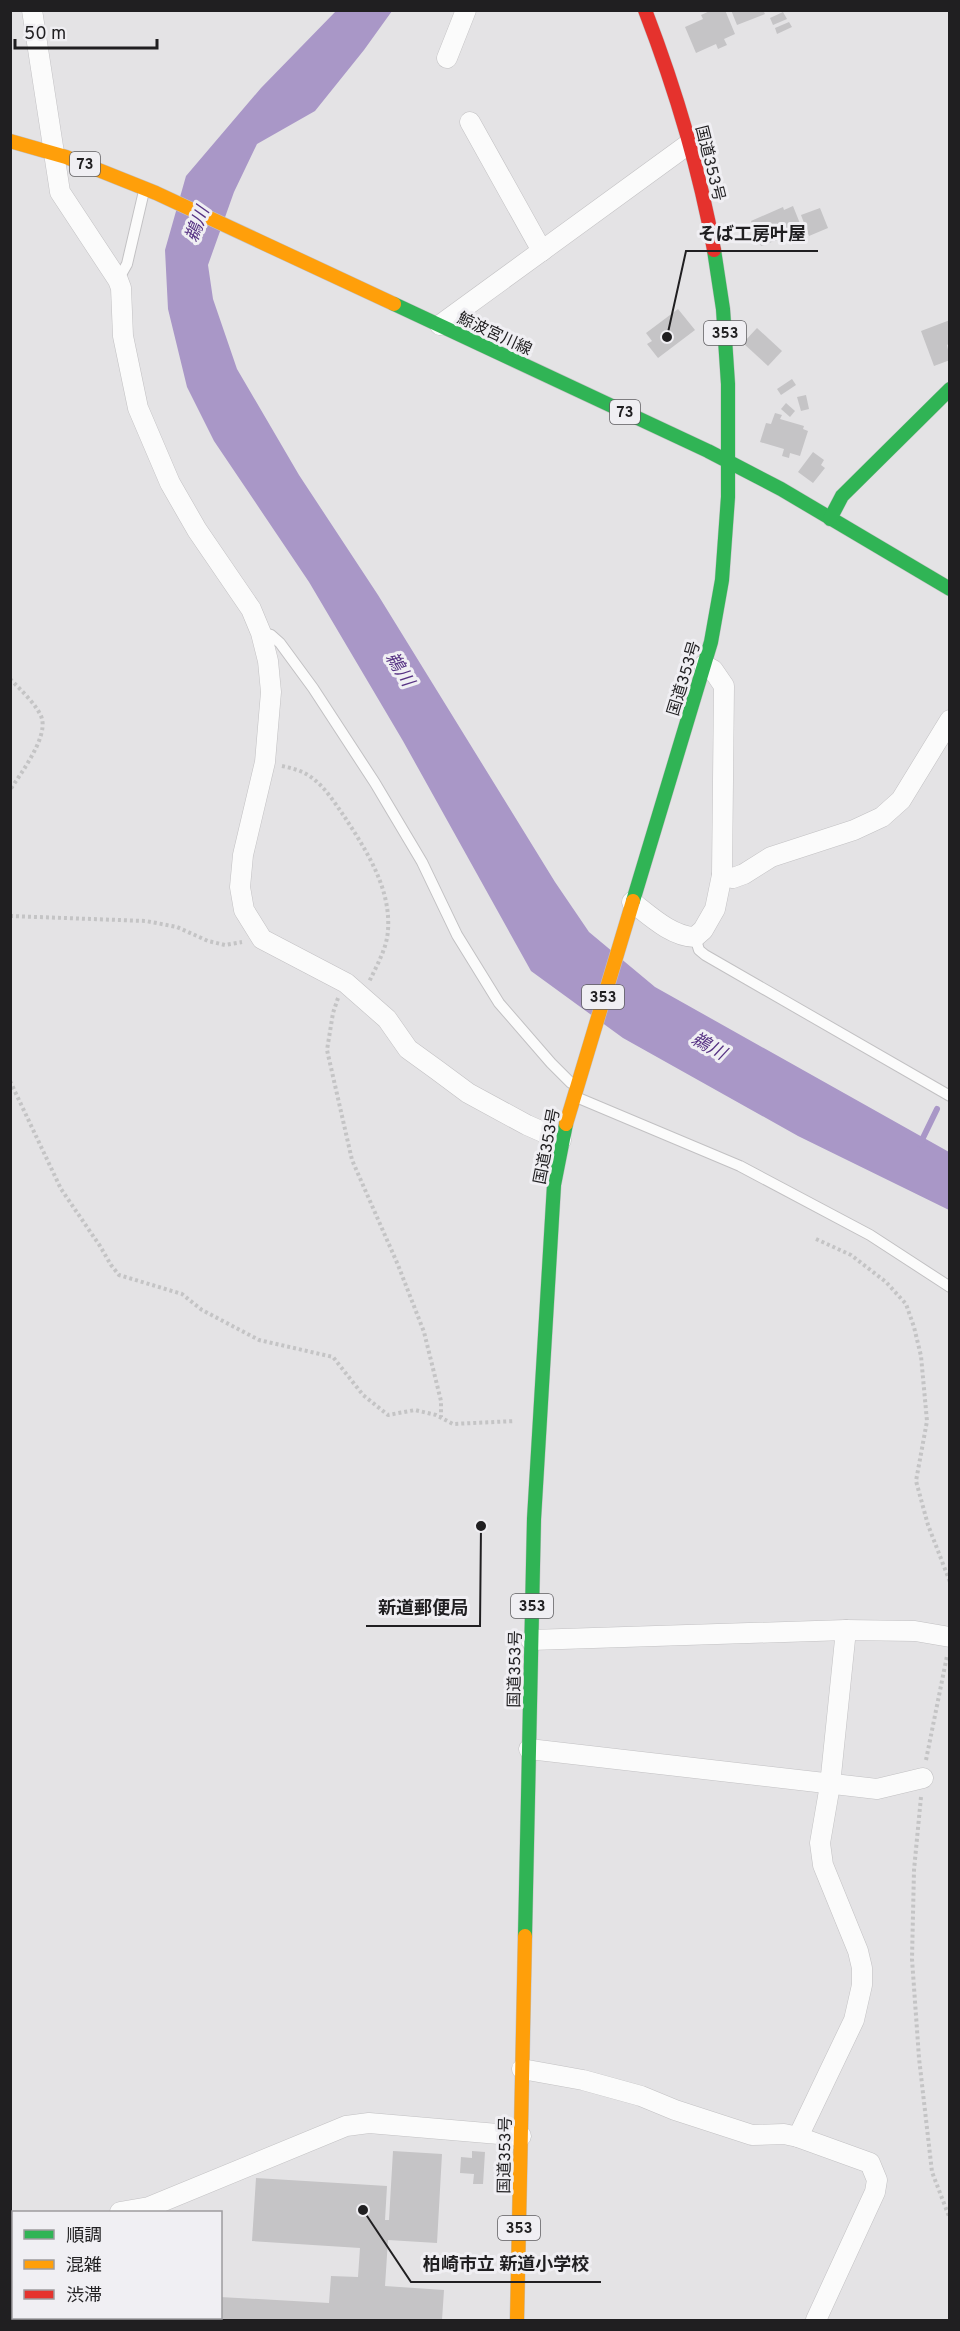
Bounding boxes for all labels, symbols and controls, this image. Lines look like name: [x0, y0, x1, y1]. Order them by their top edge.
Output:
scale bar: [15, 12, 158, 50]
text: 50 m: [24, 23, 66, 46]
street label: 国道353号: [690, 124, 728, 203]
road number: 73: [70, 152, 100, 176]
water label: 鵜川: [181, 202, 216, 245]
callout: そば工房叶屋: [686, 215, 818, 251]
text: そば工房叶屋: [698, 224, 806, 247]
street label: 鯨波宮川線: [454, 309, 535, 361]
road number: 353: [704, 321, 746, 345]
road number: 73: [610, 400, 640, 424]
street label: 国道353号: [664, 639, 706, 718]
water label: 鵜川: [379, 648, 419, 693]
road number: 353: [582, 985, 624, 1009]
water label: 鵜川: [687, 1029, 731, 1067]
street label: 国道353号: [531, 1107, 565, 1186]
callout: 新道郵便局: [366, 1590, 480, 1626]
road number: 353: [511, 1594, 553, 1618]
text: 新道郵便局: [378, 1598, 468, 1621]
street label: 国道353号: [505, 1630, 527, 1708]
street label: 国道353号: [495, 2116, 517, 2194]
legend: [12, 2211, 222, 2319]
road number: 353: [498, 2216, 540, 2240]
text: 順調: [66, 2225, 102, 2248]
callout: 柏崎市立 新道小学校: [411, 2246, 601, 2282]
text: 柏崎市立 新道小学校: [423, 2254, 589, 2277]
text: 混雑: [66, 2255, 102, 2278]
text: 渋滞: [66, 2285, 102, 2308]

